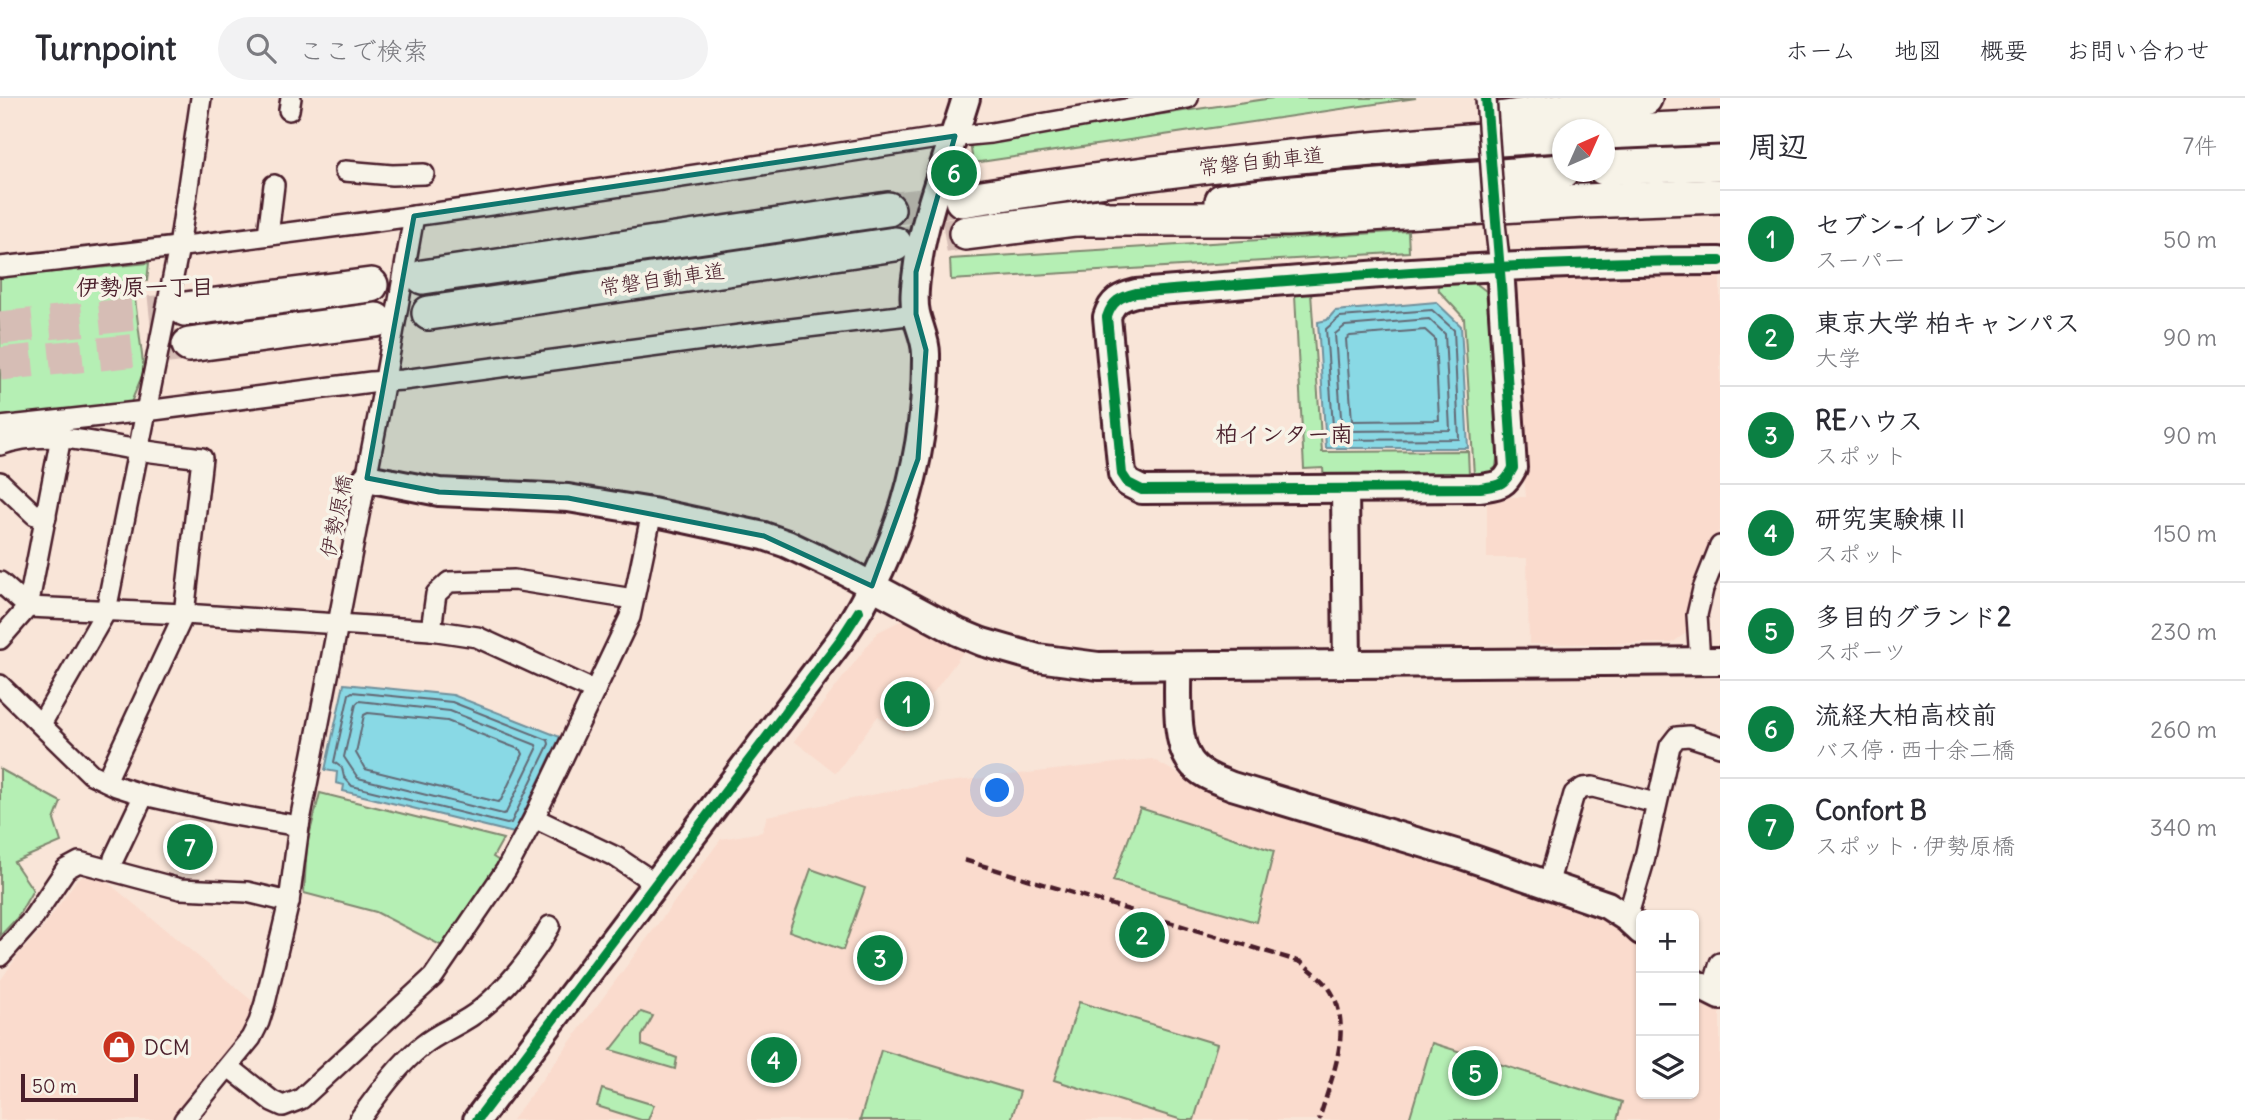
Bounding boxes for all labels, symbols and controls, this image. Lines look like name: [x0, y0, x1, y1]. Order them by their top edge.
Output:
search box: [218, 17, 708, 80]
text: Turnpoint: [35, 27, 176, 69]
icon: search: [242, 29, 280, 67]
text: ここで検索: [298, 34, 429, 67]
text: ホーム: [1785, 35, 1856, 65]
text: 地図: [1894, 35, 1942, 65]
text: 概要: [1980, 35, 2028, 65]
text: お問い合わせ: [2066, 35, 2210, 65]
north arrow: [1552, 119, 1615, 182]
text: 周辺: [1748, 127, 1808, 165]
text: 7件: [2183, 131, 2217, 160]
street label: 常磐自動車道: [1197, 141, 1325, 181]
pin: 6: [931, 147, 977, 199]
text: セブン-イレブン: [1815, 208, 2008, 241]
text: 1: [1766, 225, 1776, 254]
text: 50 m: [2163, 225, 2217, 254]
text: スーパー: [1815, 245, 1906, 274]
street label: 常磐自動車道: [598, 257, 726, 301]
district label: 伊勢原一丁目: [76, 272, 214, 301]
text: 東京大学 柏キャンパス: [1815, 306, 2080, 339]
text: 2: [1765, 323, 1777, 352]
text: 90 m: [2163, 323, 2217, 352]
text: 大学: [1815, 343, 1861, 372]
text: REハウス: [1815, 404, 1923, 437]
district label: 柏インター南: [1215, 419, 1353, 448]
text: 3: [1764, 421, 1778, 450]
text: 90 m: [2163, 421, 2217, 450]
text: スポット: [1815, 441, 1907, 470]
street label: 伊勢原橋: [314, 472, 358, 560]
text: 研究実験棟Ⅱ: [1815, 502, 1971, 535]
text: 4: [1764, 519, 1778, 548]
text: 150 m: [2154, 519, 2217, 548]
text: スポット: [1815, 539, 1907, 568]
text: 多目的グランド2: [1815, 600, 2011, 633]
text: 5: [1764, 617, 1778, 646]
text: 230 m: [2151, 617, 2217, 646]
text: スポーツ: [1815, 637, 1907, 666]
pin: 1: [884, 678, 930, 730]
text: 流経大柏高校前: [1815, 698, 1997, 731]
text: 6: [1764, 715, 1778, 744]
text: 260 m: [2150, 715, 2217, 744]
text: バス停 · 西十余二橋: [1815, 735, 2015, 764]
your location: [980, 773, 1014, 807]
text: Confort B: [1815, 794, 1927, 827]
text: 7: [1765, 813, 1777, 842]
text: 340 m: [2150, 813, 2217, 842]
pin: 7: [167, 821, 213, 873]
text: スポット · 伊勢原橋: [1815, 831, 2015, 860]
pin: 2: [1119, 909, 1165, 961]
map controls: [1636, 910, 1699, 1099]
button: +: [1636, 910, 1699, 973]
pin: 3: [857, 932, 903, 984]
button: −: [1636, 973, 1699, 1036]
shop icon: DCM: [100, 1028, 138, 1066]
place label: DCM: [144, 1034, 190, 1061]
pin: 4: [751, 1034, 797, 1086]
button: layers: [1636, 1036, 1699, 1099]
pin: 5: [1452, 1047, 1498, 1099]
scale bar: [21, 1071, 138, 1103]
text: 50 m: [32, 1074, 77, 1098]

